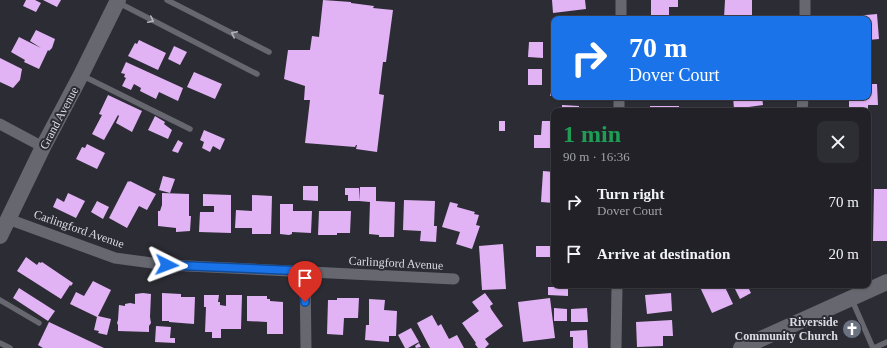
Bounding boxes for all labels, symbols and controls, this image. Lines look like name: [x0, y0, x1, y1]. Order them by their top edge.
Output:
one-way arrow: [147, 15, 154, 23]
one-way arrow: [231, 31, 239, 39]
icon: right: [563, 32, 615, 84]
text: 70 m: [629, 32, 687, 63]
text: Dover Court: [629, 65, 719, 85]
street label: Grand Avenue: [37, 84, 81, 152]
text: 1 min: [563, 121, 621, 147]
button: close: [817, 121, 859, 163]
text: 90 m · 16:36: [563, 149, 630, 164]
text: Turn right: [597, 186, 664, 202]
icon: right: [563, 191, 585, 213]
text: 70 m: [829, 194, 859, 210]
text: Dover Court: [597, 203, 662, 218]
street label: Carlingford Avenue: [32, 207, 126, 251]
icon: arrive: [563, 243, 585, 265]
position arrow: [146, 244, 188, 286]
text: Arrive at destination: [597, 246, 730, 262]
text: 20 m: [829, 246, 859, 262]
street label: Carlingford Avenue: [348, 254, 444, 272]
pin: [288, 261, 322, 302]
icon: arrive: [294, 267, 316, 289]
place label: Riverside Community Church: [735, 315, 839, 343]
church icon: Riverside Community Church: [841, 318, 863, 340]

